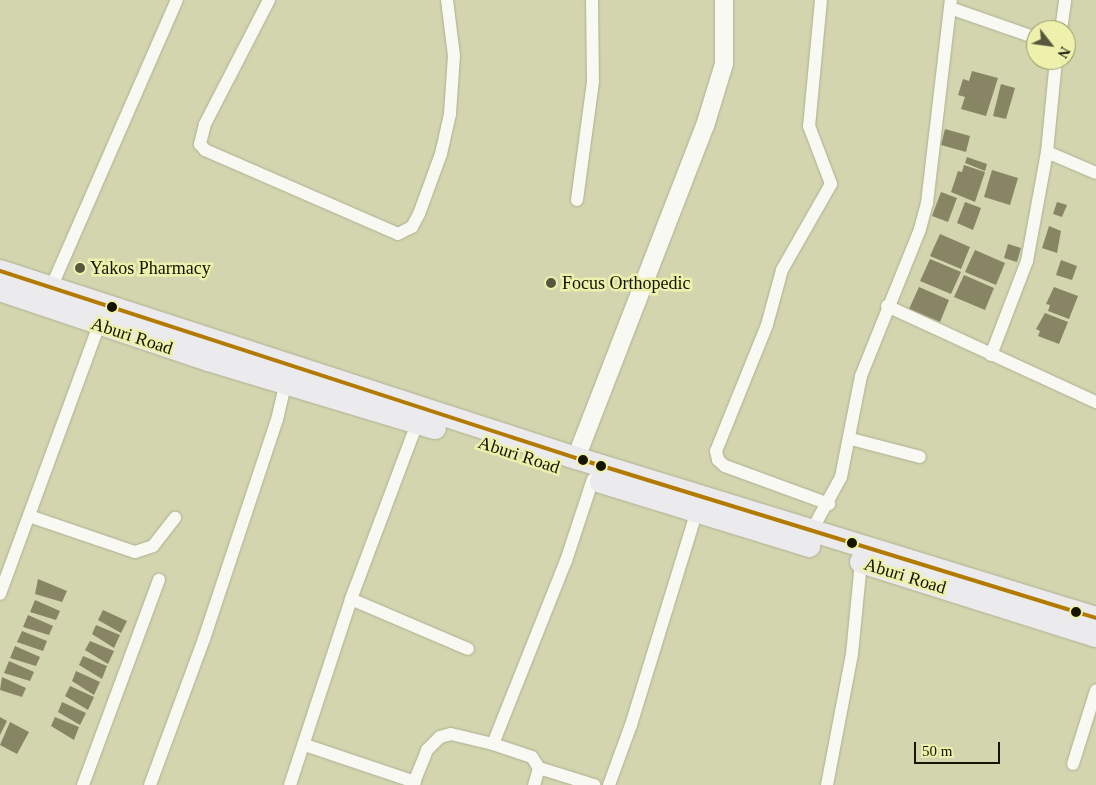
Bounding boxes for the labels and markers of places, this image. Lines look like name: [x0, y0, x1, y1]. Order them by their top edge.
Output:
place label: Yakos Pharmacy: [90, 257, 211, 279]
marker: Yakos Pharmacy: [74, 262, 86, 274]
place label: Focus Orthopedic: [562, 272, 690, 294]
marker: Focus Orthopedic: [544, 276, 558, 290]
unlabelled marker: [107, 302, 117, 312]
unlabelled marker: [578, 455, 588, 465]
unlabelled marker: [596, 461, 606, 471]
unlabelled marker: [847, 538, 857, 548]
unlabelled marker: [1071, 607, 1081, 617]

